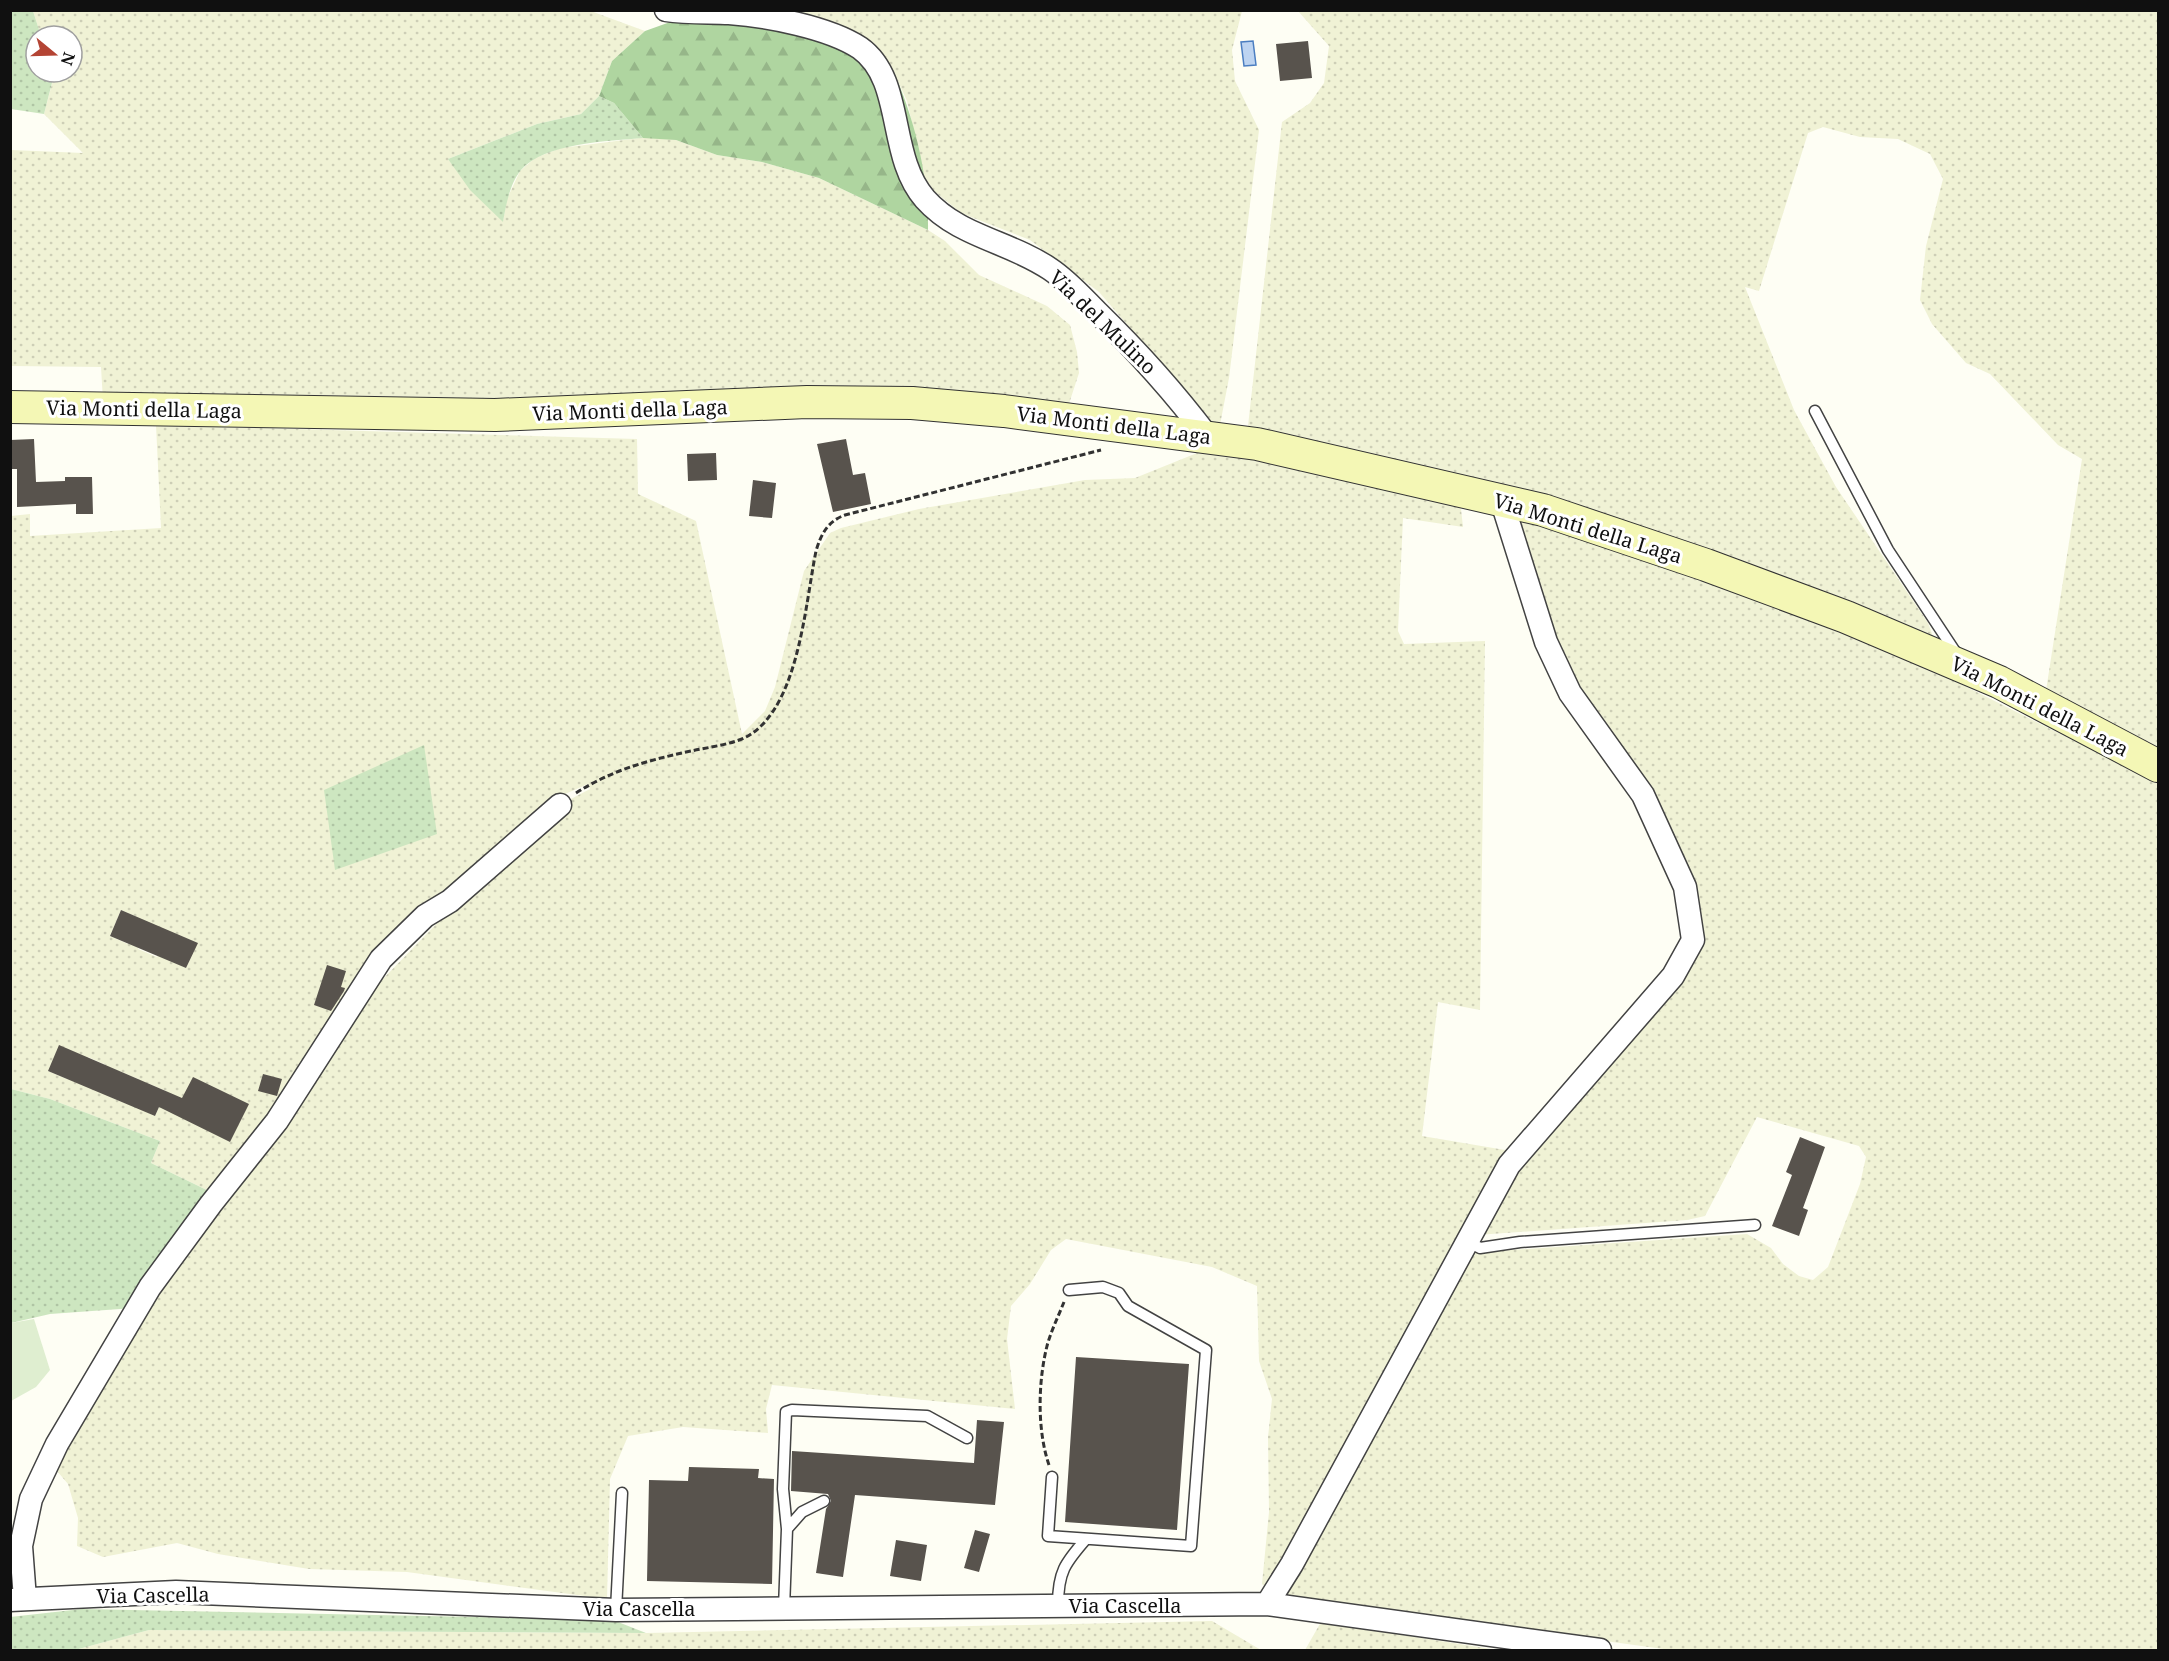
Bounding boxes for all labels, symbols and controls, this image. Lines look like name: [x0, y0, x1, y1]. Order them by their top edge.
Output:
north arrow: [24, 24, 84, 84]
text: N: [56, 49, 81, 69]
street label: Via del Mulino: [1044, 264, 1162, 380]
street label: Via Monti della Laga: [532, 393, 728, 427]
street label: Via Monti della Laga: [46, 394, 242, 424]
street label: Via Monti della Laga: [1015, 400, 1213, 450]
street label: Via Monti della Laga: [1490, 486, 1686, 570]
street label: Via Monti della Laga: [1947, 650, 2133, 762]
street label: Via Cascella: [96, 1581, 210, 1609]
street label: Via Cascella: [1068, 1592, 1182, 1619]
street label: Via Cascella: [582, 1595, 696, 1622]

